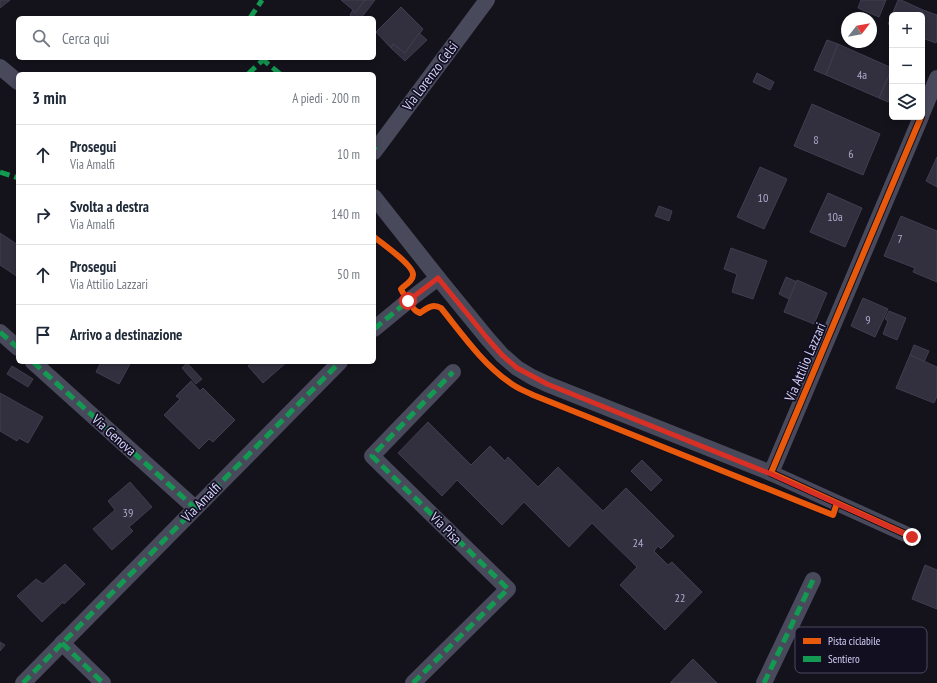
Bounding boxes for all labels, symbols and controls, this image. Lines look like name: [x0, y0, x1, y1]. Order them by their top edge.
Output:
north arrow: [841, 12, 877, 48]
map controls: [889, 12, 925, 120]
button: +: [889, 12, 925, 48]
search box: [16, 16, 376, 60]
icon: search: [30, 27, 52, 49]
text: Cerca qui: [62, 29, 110, 48]
street label: Via Lorenzo Celsi: [398, 38, 462, 115]
button: −: [889, 48, 925, 84]
house number: 4a: [857, 67, 867, 82]
button: layers: [889, 84, 925, 120]
text: 3 min: [32, 87, 66, 109]
text: A piedi · 200 m: [292, 90, 360, 107]
house number: 8: [813, 132, 819, 147]
text: Prosegui: [70, 137, 116, 156]
icon: ahead: [32, 144, 54, 166]
text: 10 m: [337, 146, 360, 163]
house number: 6: [848, 146, 854, 161]
text: Via Amalfi: [70, 156, 115, 173]
house number: 10: [758, 190, 768, 205]
text: Svolta a destra: [70, 197, 149, 216]
icon: right: [32, 204, 54, 226]
text: 140 m: [331, 206, 360, 223]
house number: 10a: [827, 209, 843, 224]
text: Via Amalfi: [70, 216, 115, 233]
house number: 7: [897, 231, 903, 246]
text: Prosegui: [70, 257, 116, 276]
icon: ahead: [32, 264, 54, 286]
text: 50 m: [337, 266, 360, 283]
text: Via Attilio Lazzari: [70, 276, 148, 293]
route start: [399, 292, 417, 310]
house number: 9: [865, 312, 871, 327]
street label: Via Attilio Lazzari: [780, 320, 830, 405]
icon: arrive: [32, 324, 54, 346]
text: Arrivo a destinazione: [70, 325, 183, 344]
street label: Via Genova: [87, 410, 140, 460]
street label: Via Amalfi: [177, 479, 224, 526]
house number: 39: [123, 505, 133, 520]
street label: Via Pisa: [426, 508, 466, 548]
route end: [903, 528, 921, 546]
house number: 24: [633, 535, 644, 550]
house number: 22: [675, 590, 685, 605]
legend: [795, 627, 927, 673]
text: Pista ciclabile: [828, 634, 881, 648]
text: Sentiero: [828, 652, 860, 666]

